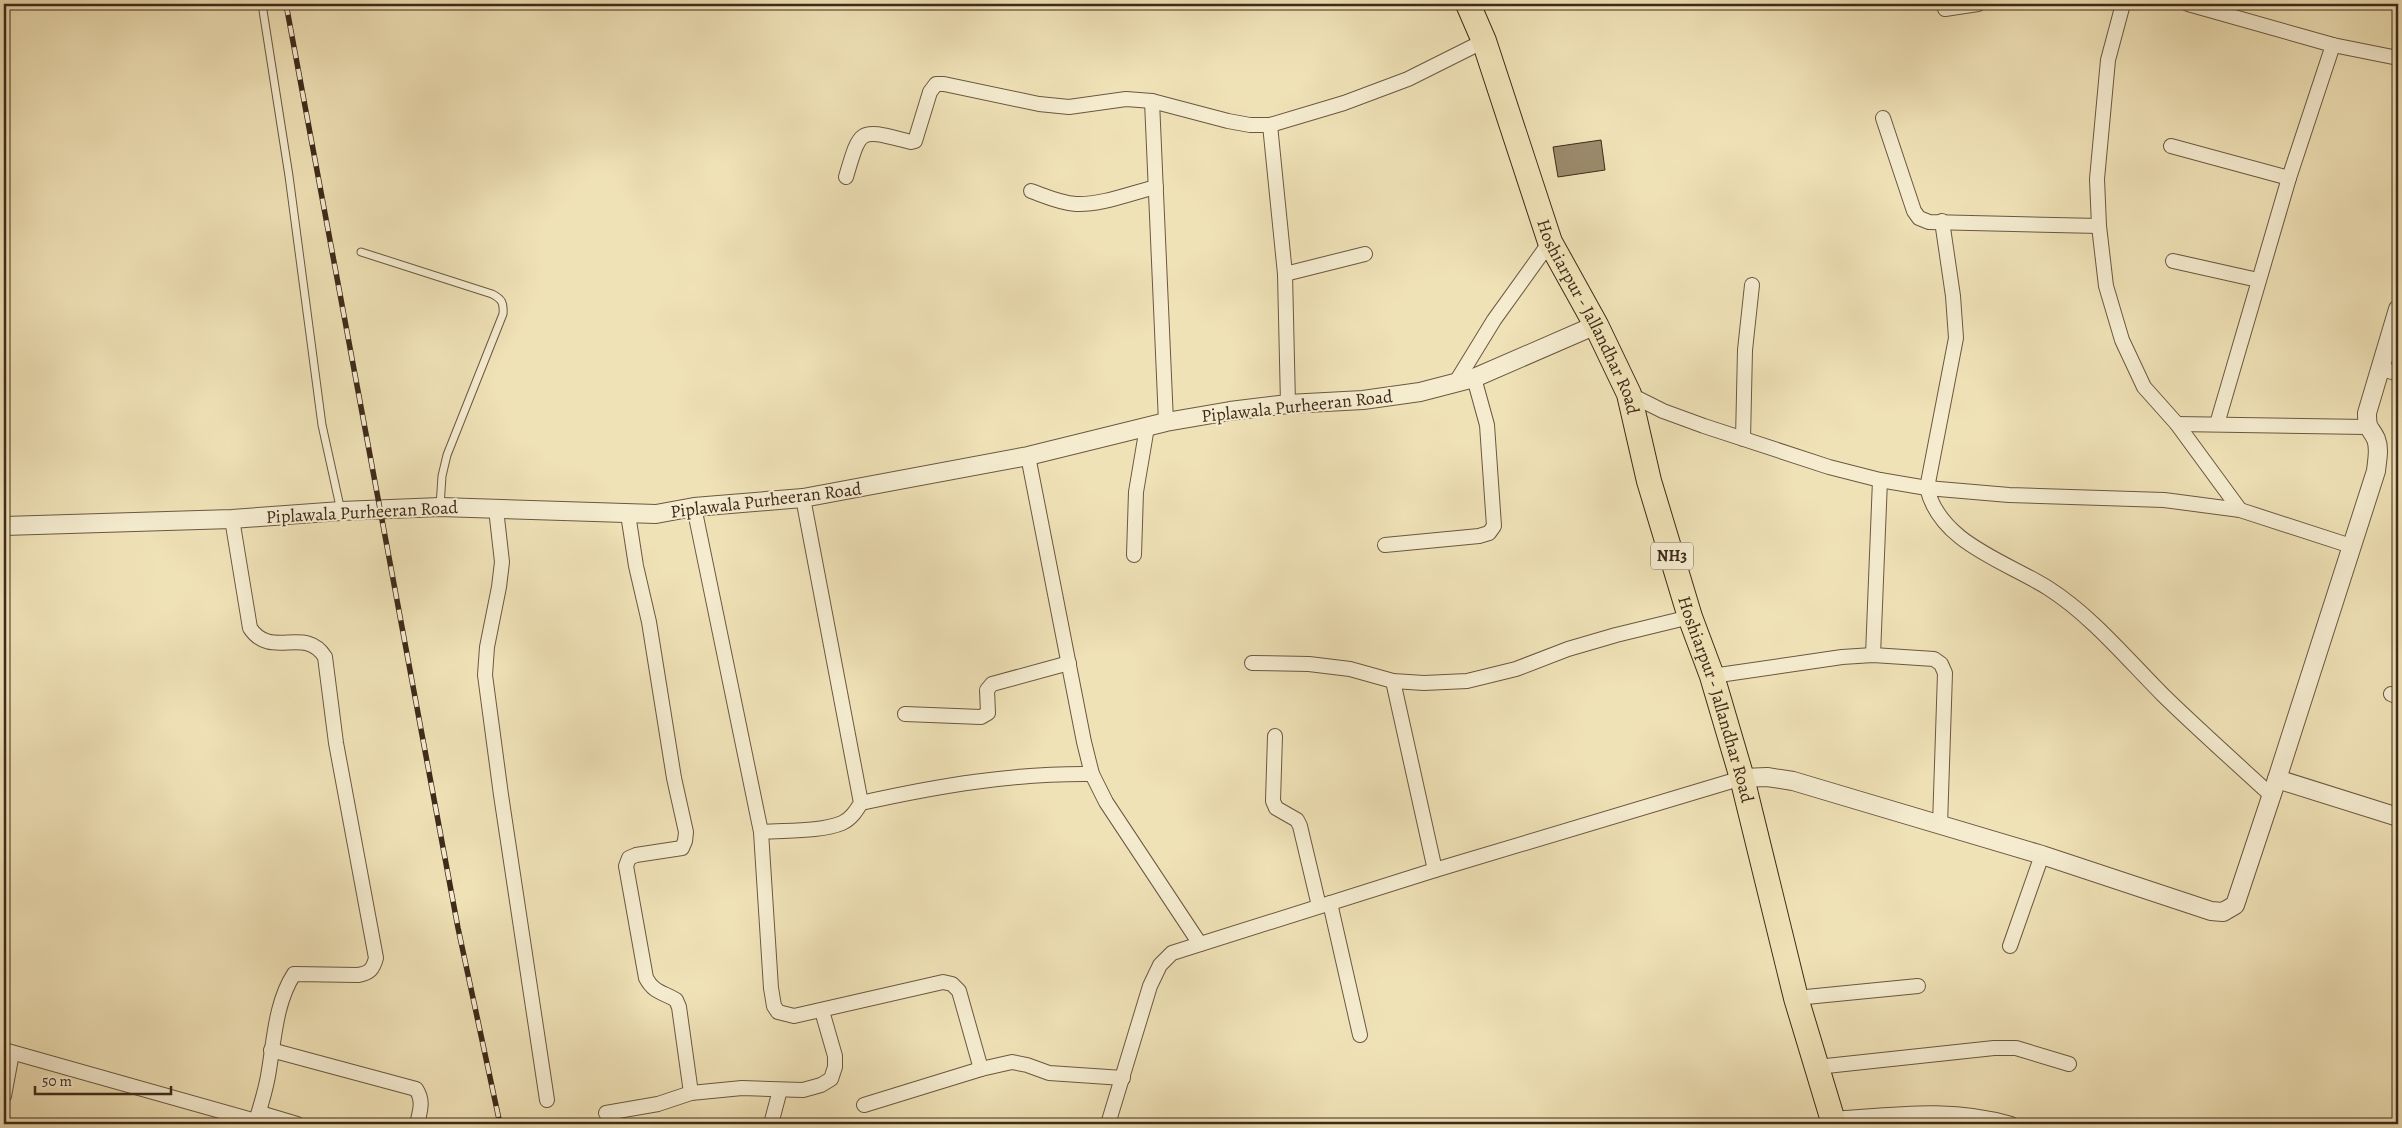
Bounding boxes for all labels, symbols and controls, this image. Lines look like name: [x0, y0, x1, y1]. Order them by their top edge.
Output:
street label: Hoshiarpur - Jallandhar Road: [1531, 216, 1645, 417]
street label: Piplawala Purheeran Road: [1200, 384, 1394, 428]
street label: Piplawala Purheeran Road: [669, 476, 863, 524]
street label: Piplawala Purheeran Road: [265, 495, 459, 529]
road number: NH3: [1651, 542, 1693, 570]
street label: Hoshiarpur - Jallandhar Road: [1672, 593, 1760, 805]
scale bar: [35, 1063, 171, 1095]
text: 50 m: [42, 1071, 72, 1091]

